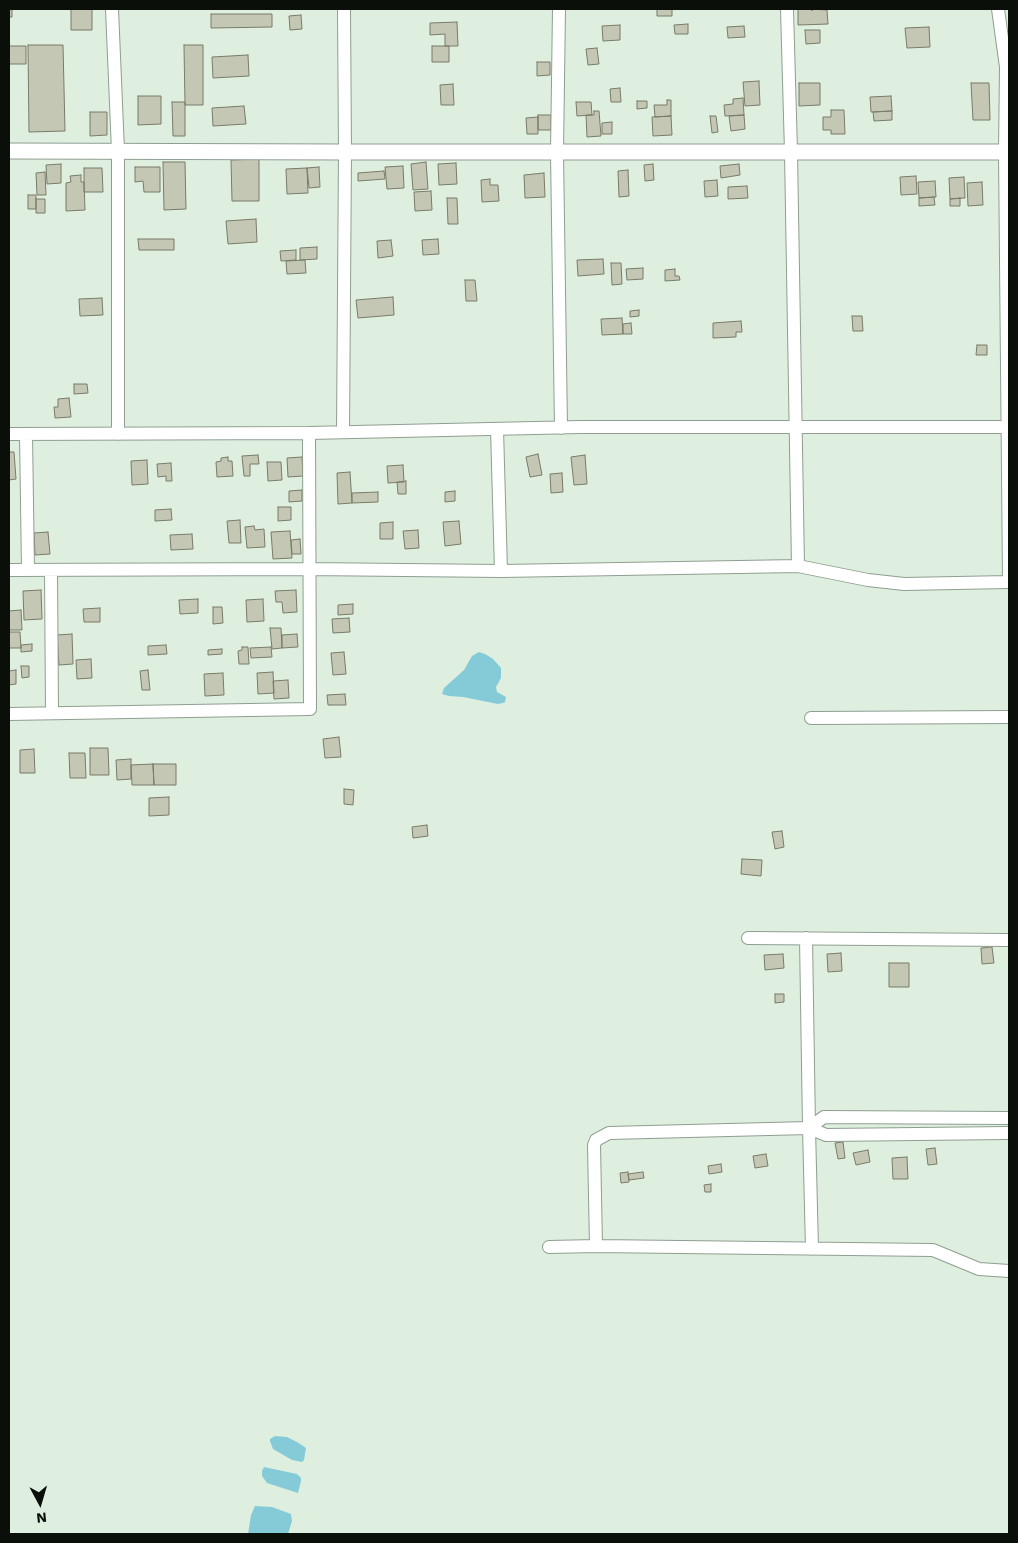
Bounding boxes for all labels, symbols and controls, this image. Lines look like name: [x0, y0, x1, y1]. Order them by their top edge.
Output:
north arrow: [15, 1478, 65, 1528]
text: N: [36, 1509, 48, 1526]

